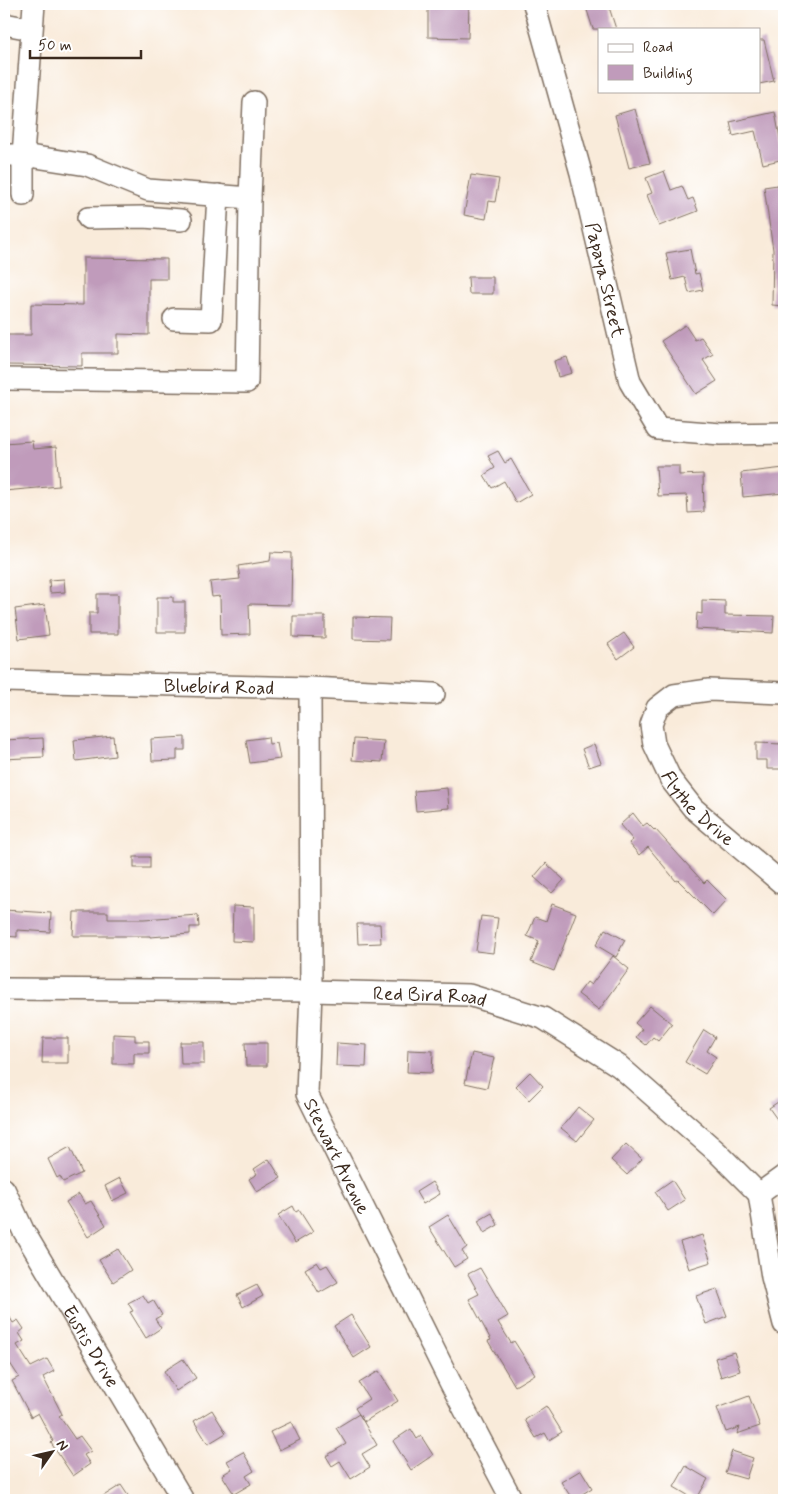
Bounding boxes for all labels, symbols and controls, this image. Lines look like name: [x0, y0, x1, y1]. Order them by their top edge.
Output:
scale bar: [30, 28, 141, 60]
legend: [598, 28, 760, 92]
text: 50 m: [38, 36, 72, 56]
text: Road: [643, 38, 673, 58]
text: Building: [643, 64, 693, 85]
street label: Papaya Street: [579, 220, 630, 340]
street label: Bluebird Road: [163, 674, 274, 701]
street label: Flythe Drive: [654, 767, 740, 852]
street label: Red Bird Road: [373, 982, 489, 1014]
street label: Stewart Avenue: [297, 1094, 376, 1219]
street label: Eustis Drive: [56, 1301, 125, 1393]
north arrow: [28, 1426, 78, 1476]
text: N: [52, 1436, 72, 1454]

